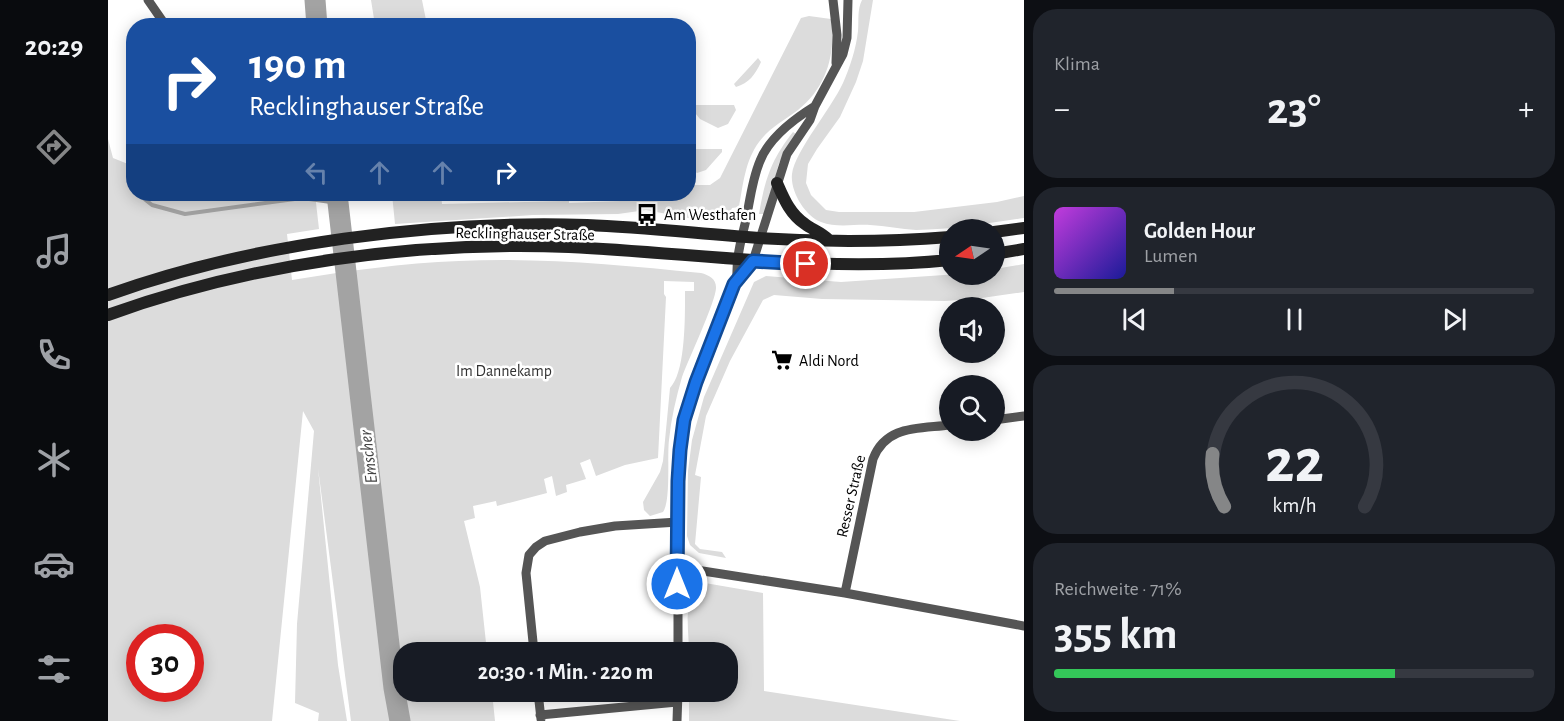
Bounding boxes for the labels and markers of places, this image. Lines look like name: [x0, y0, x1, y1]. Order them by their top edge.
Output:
bus stop icon: Am Westhafen: [635, 202, 659, 226]
place label: Am Westhafen: [664, 207, 756, 223]
pin: [780, 238, 831, 289]
supermarket icon: Aldi Nord: [770, 348, 794, 372]
place label: Aldi Nord: [799, 353, 859, 369]

